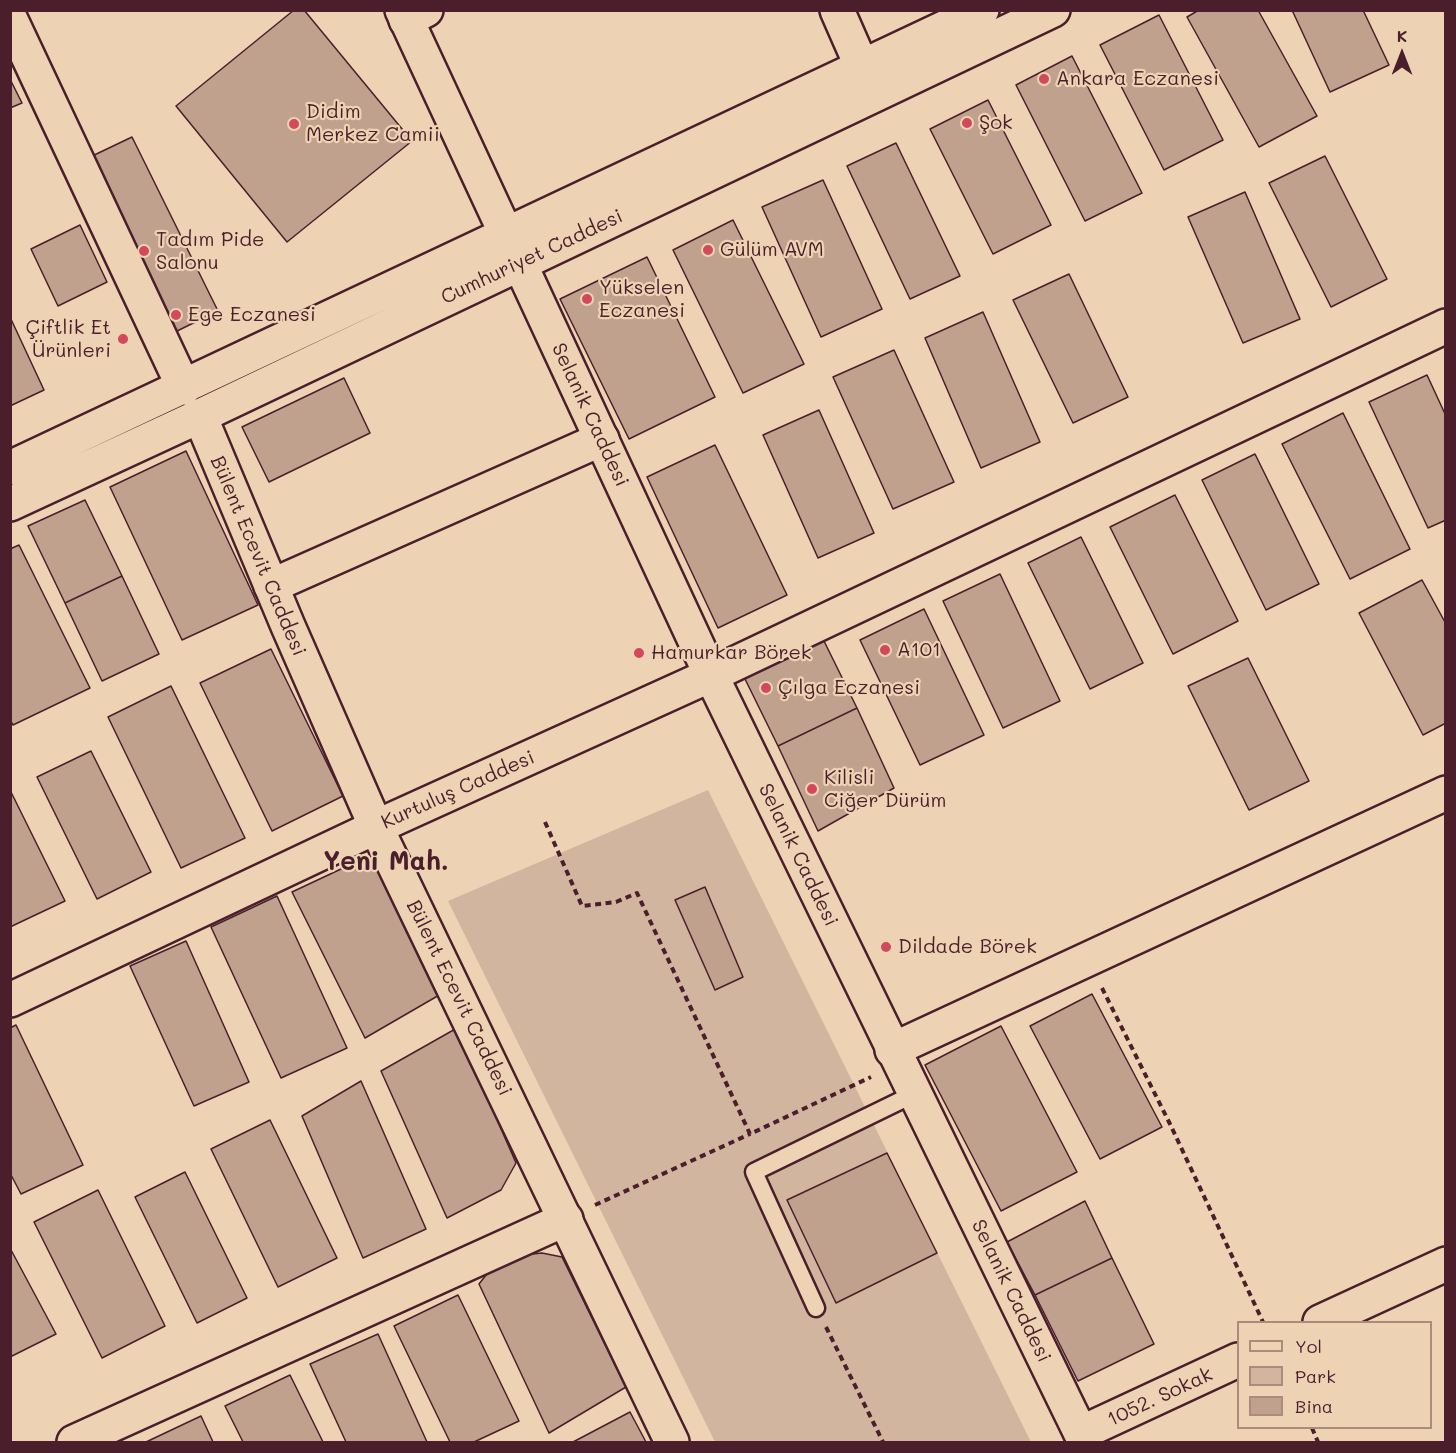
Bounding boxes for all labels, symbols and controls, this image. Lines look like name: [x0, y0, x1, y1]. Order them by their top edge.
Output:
north arrow: [1372, 24, 1432, 84]
text: K: [1397, 25, 1407, 46]
place label: Ankara Eczanesi: [1056, 67, 1219, 91]
marker: Ankara Eczanesi: [1037, 72, 1051, 86]
place label: Didim Merkez Camii: [306, 100, 440, 147]
place label: Şok: [979, 111, 1013, 135]
marker: Şok: [960, 116, 974, 130]
marker: Didim Merkez Camii: [287, 117, 301, 131]
street label: Cumhuriyet Caddesi: [437, 204, 627, 310]
place label: Tadım Pide Salonu: [156, 228, 264, 275]
place label: Gülüm AVM: [720, 238, 824, 262]
marker: Gülüm AVM: [701, 243, 715, 257]
marker: Tadım Pide Salonu: [137, 244, 151, 258]
place label: Yükselen Eczanesi: [599, 276, 685, 323]
marker: Yükselen Eczanesi: [580, 292, 594, 306]
place label: Ege Eczanesi: [188, 303, 316, 327]
marker: Ege Eczanesi: [169, 308, 183, 322]
place label: Çiftlik Et Ürünleri: [26, 316, 111, 363]
marker: Çiftlik Et Ürünleri: [116, 332, 130, 346]
street label: Selanik Caddesi: [546, 339, 634, 491]
street label: Bülent Ecevit Caddesi: [205, 452, 311, 660]
place label: A101: [897, 638, 941, 662]
place label: Hamurkar Börek: [651, 641, 811, 665]
marker: A101: [878, 643, 892, 657]
marker: Hamurkar Börek: [632, 646, 646, 660]
place label: Çılga Eczanesi: [778, 676, 920, 700]
marker: Çılga Eczanesi: [759, 681, 773, 695]
street label: Kurtuluş Caddesi: [378, 745, 538, 835]
place label: Kilisli Ciğer Dürüm: [824, 766, 946, 813]
street label: Selanik Caddesi: [753, 780, 843, 930]
marker: Kilisli Ciğer Dürüm: [805, 782, 819, 796]
district label: Yeni Mah.: [323, 846, 449, 878]
street label: Bülent Ecevit Caddesi: [401, 896, 517, 1100]
place label: Dildade Börek: [898, 935, 1037, 959]
marker: Dildade Börek: [879, 940, 893, 954]
street label: Selanik Caddesi: [966, 1216, 1056, 1366]
legend: [1237, 1321, 1432, 1429]
text: Yol: [1295, 1334, 1322, 1358]
street label: 1052. Sokak: [1104, 1362, 1216, 1432]
text: Park: [1295, 1364, 1336, 1388]
text: Bina: [1295, 1394, 1333, 1418]

